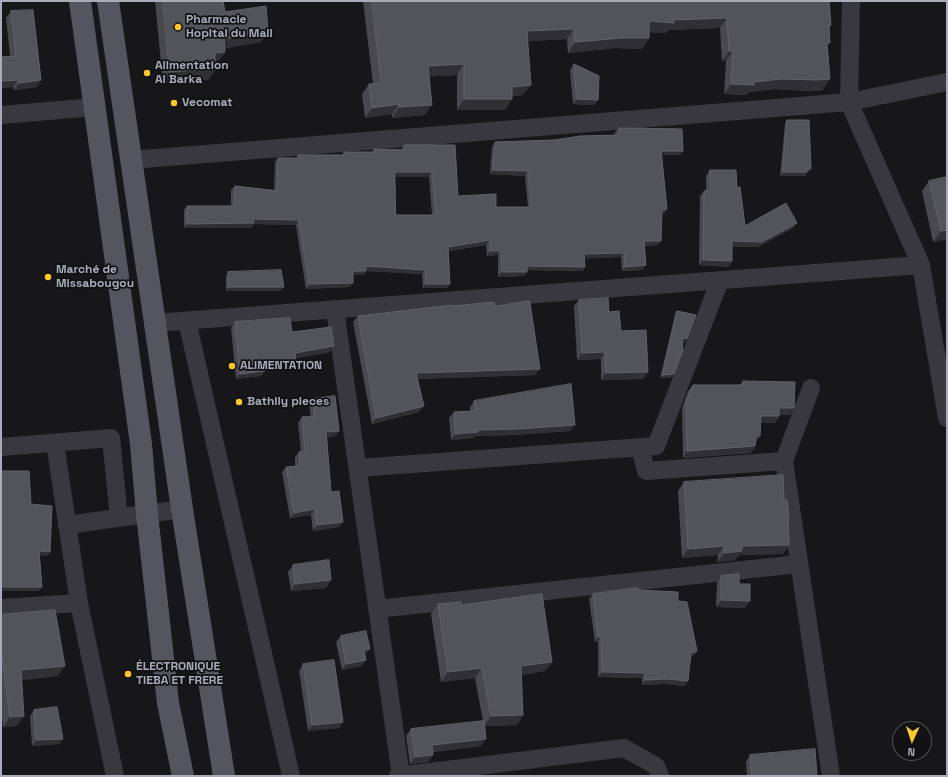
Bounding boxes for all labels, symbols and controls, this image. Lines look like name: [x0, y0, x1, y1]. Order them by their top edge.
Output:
place label: Pharmacie Hopital du Mali: [186, 13, 273, 41]
marker: Pharmacie Hopital du Mali: [173, 22, 183, 32]
place label: Alimentation Al Barka: [155, 59, 229, 87]
marker: Alimentation Al Barka: [142, 68, 152, 78]
place label: Vecomat: [182, 96, 233, 110]
marker: Vecomat: [169, 98, 179, 108]
place label: Marché de Missabougou: [56, 263, 134, 291]
marker: Marché de Missabougou: [43, 272, 53, 282]
place label: ALIMENTATION: [240, 359, 322, 373]
marker: ALIMENTATION: [227, 361, 237, 371]
place label: Bathily pieces: [247, 395, 329, 409]
marker: Bathily pieces: [234, 397, 244, 407]
place label: ÉLECTRONIQUE TIEBA ET FRERE: [136, 660, 223, 688]
marker: ÉLECTRONIQUE TIEBA ET FRERE: [123, 669, 133, 679]
north arrow: [892, 721, 932, 761]
text: N: [907, 745, 915, 759]

